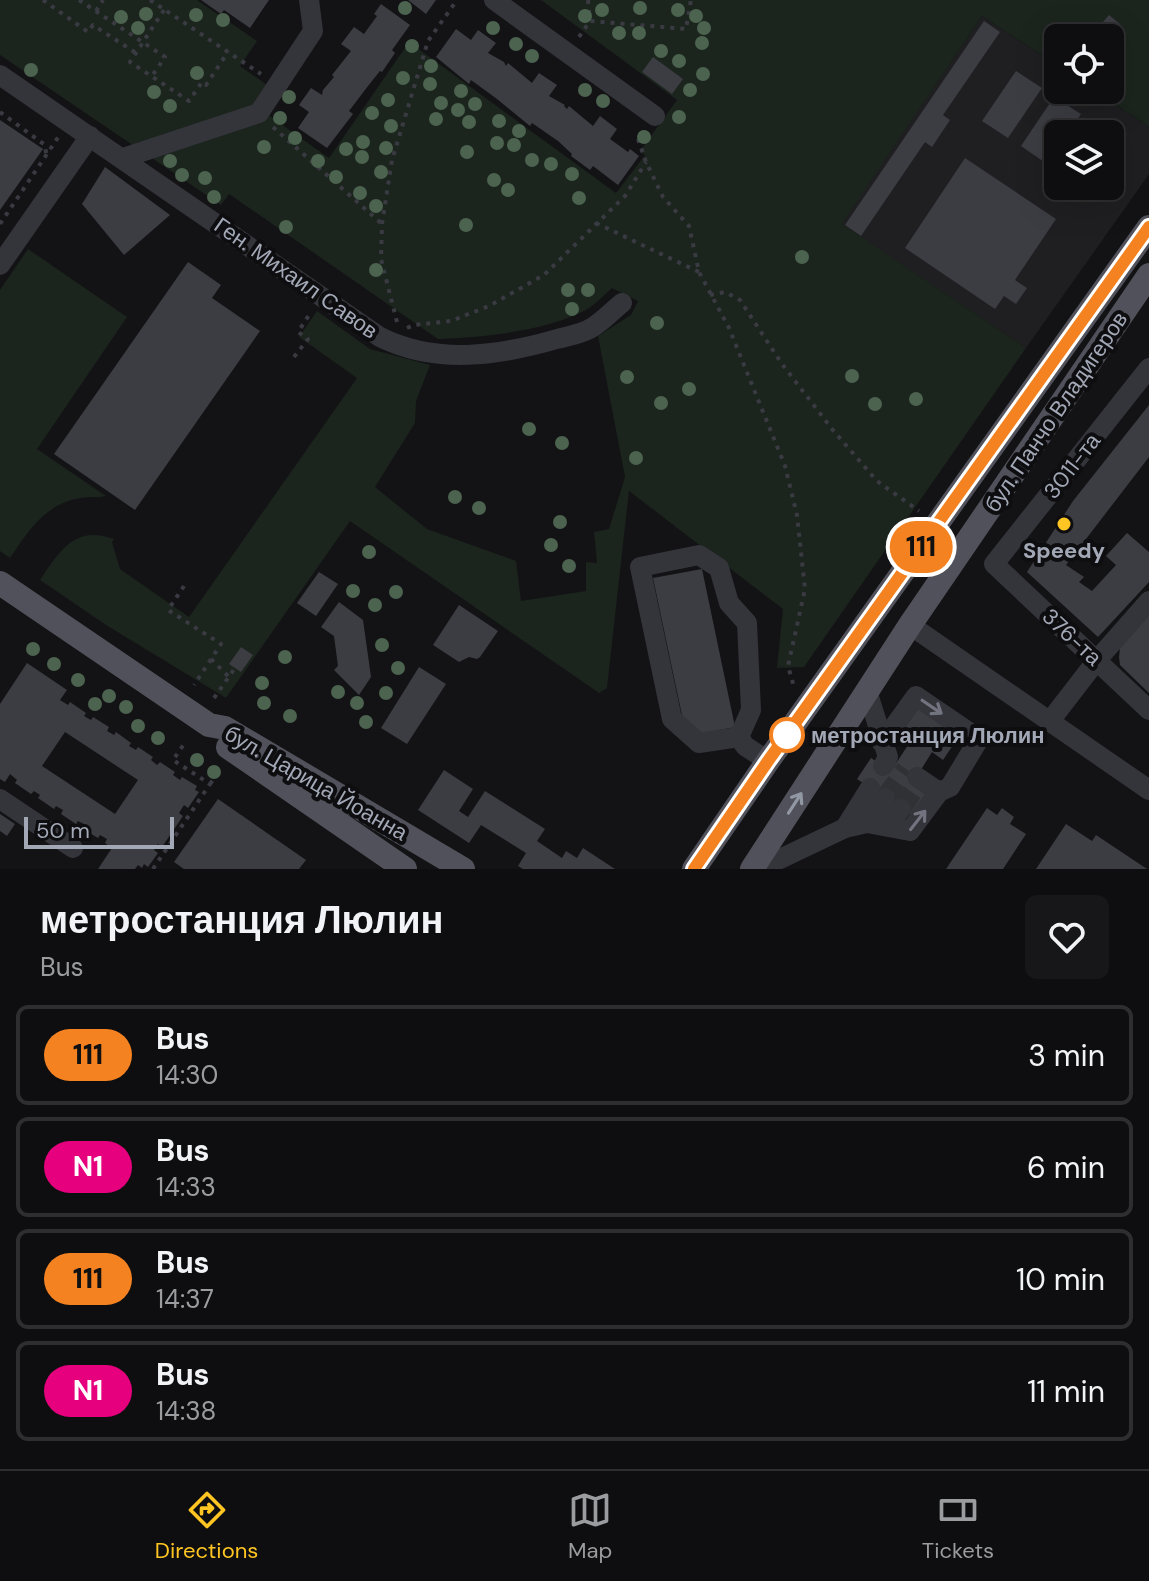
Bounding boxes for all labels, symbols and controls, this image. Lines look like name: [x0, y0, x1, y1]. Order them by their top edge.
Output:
map controls: [1044, 24, 1124, 200]
button: locate: [1044, 24, 1124, 104]
button: layers: [1044, 120, 1124, 200]
street label: Ген. Михаил Савов: [208, 211, 384, 345]
street label: бул. Панчо Владигеров: [978, 306, 1134, 518]
street label: 3011-та: [1037, 427, 1107, 505]
marker: Speedy: [1055, 515, 1073, 533]
line badge: 111: [875, 521, 967, 573]
text: 111: [906, 528, 936, 565]
place label: Speedy: [1023, 536, 1105, 565]
street label: 376-та: [1036, 602, 1109, 673]
one-way arrow: [921, 699, 943, 715]
marker: метростанция Люлин: [770, 718, 804, 752]
street label: бул. Царица Йоанна: [219, 719, 413, 848]
place label: метростанция Люлин: [811, 721, 1045, 750]
one-way arrow: [786, 793, 803, 815]
one-way arrow: [910, 810, 927, 831]
scale bar: [24, 813, 174, 849]
text: 50 m: [36, 816, 90, 845]
text: метростанция Люлин: [40, 895, 444, 945]
button: heart: [1025, 895, 1109, 979]
text: Bus: [40, 950, 84, 984]
text: Bus: [156, 1019, 210, 1058]
text: 111: [73, 1036, 103, 1073]
text: 3 min: [1028, 1036, 1105, 1075]
text: 14:30: [156, 1058, 218, 1092]
text: Bus: [156, 1131, 210, 1170]
text: N1: [73, 1148, 103, 1185]
text: 6 min: [1027, 1148, 1105, 1187]
text: 14:33: [156, 1170, 216, 1204]
text: Bus: [156, 1243, 210, 1282]
text: 111: [73, 1260, 103, 1297]
text: 10 min: [1016, 1260, 1105, 1299]
text: 14:37: [156, 1282, 214, 1316]
text: Bus: [156, 1355, 210, 1394]
text: N1: [73, 1372, 103, 1409]
text: 11 min: [1027, 1372, 1105, 1411]
text: 14:38: [156, 1394, 216, 1428]
tab: Directions: [155, 1488, 258, 1565]
tab: Map: [568, 1488, 612, 1565]
tab: Tickets: [922, 1488, 994, 1565]

